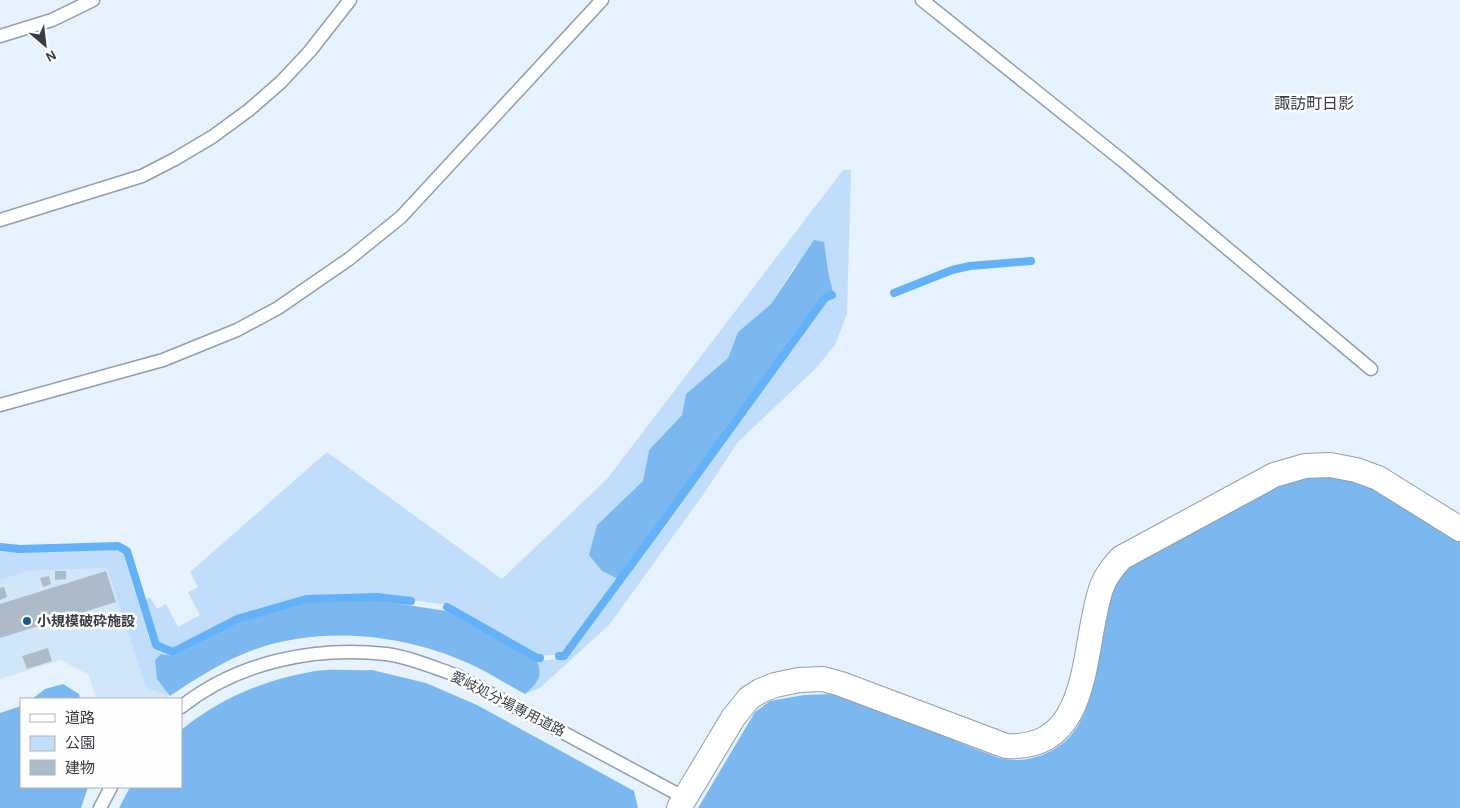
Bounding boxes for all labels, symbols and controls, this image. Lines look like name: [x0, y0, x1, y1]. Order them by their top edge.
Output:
north arrow: [20, 20, 70, 70]
text: N: [42, 46, 59, 66]
district label: 諏訪町日影: [1274, 94, 1354, 113]
place label: 小規模破砕施設: [37, 613, 135, 630]
marker: 小規模破砕施設: [21, 615, 33, 627]
street label: 愛岐処分場専用道路: [448, 668, 568, 740]
legend: [20, 698, 182, 788]
text: 道路: [65, 709, 95, 727]
text: 公園: [65, 734, 95, 752]
text: 建物: [65, 759, 95, 777]

